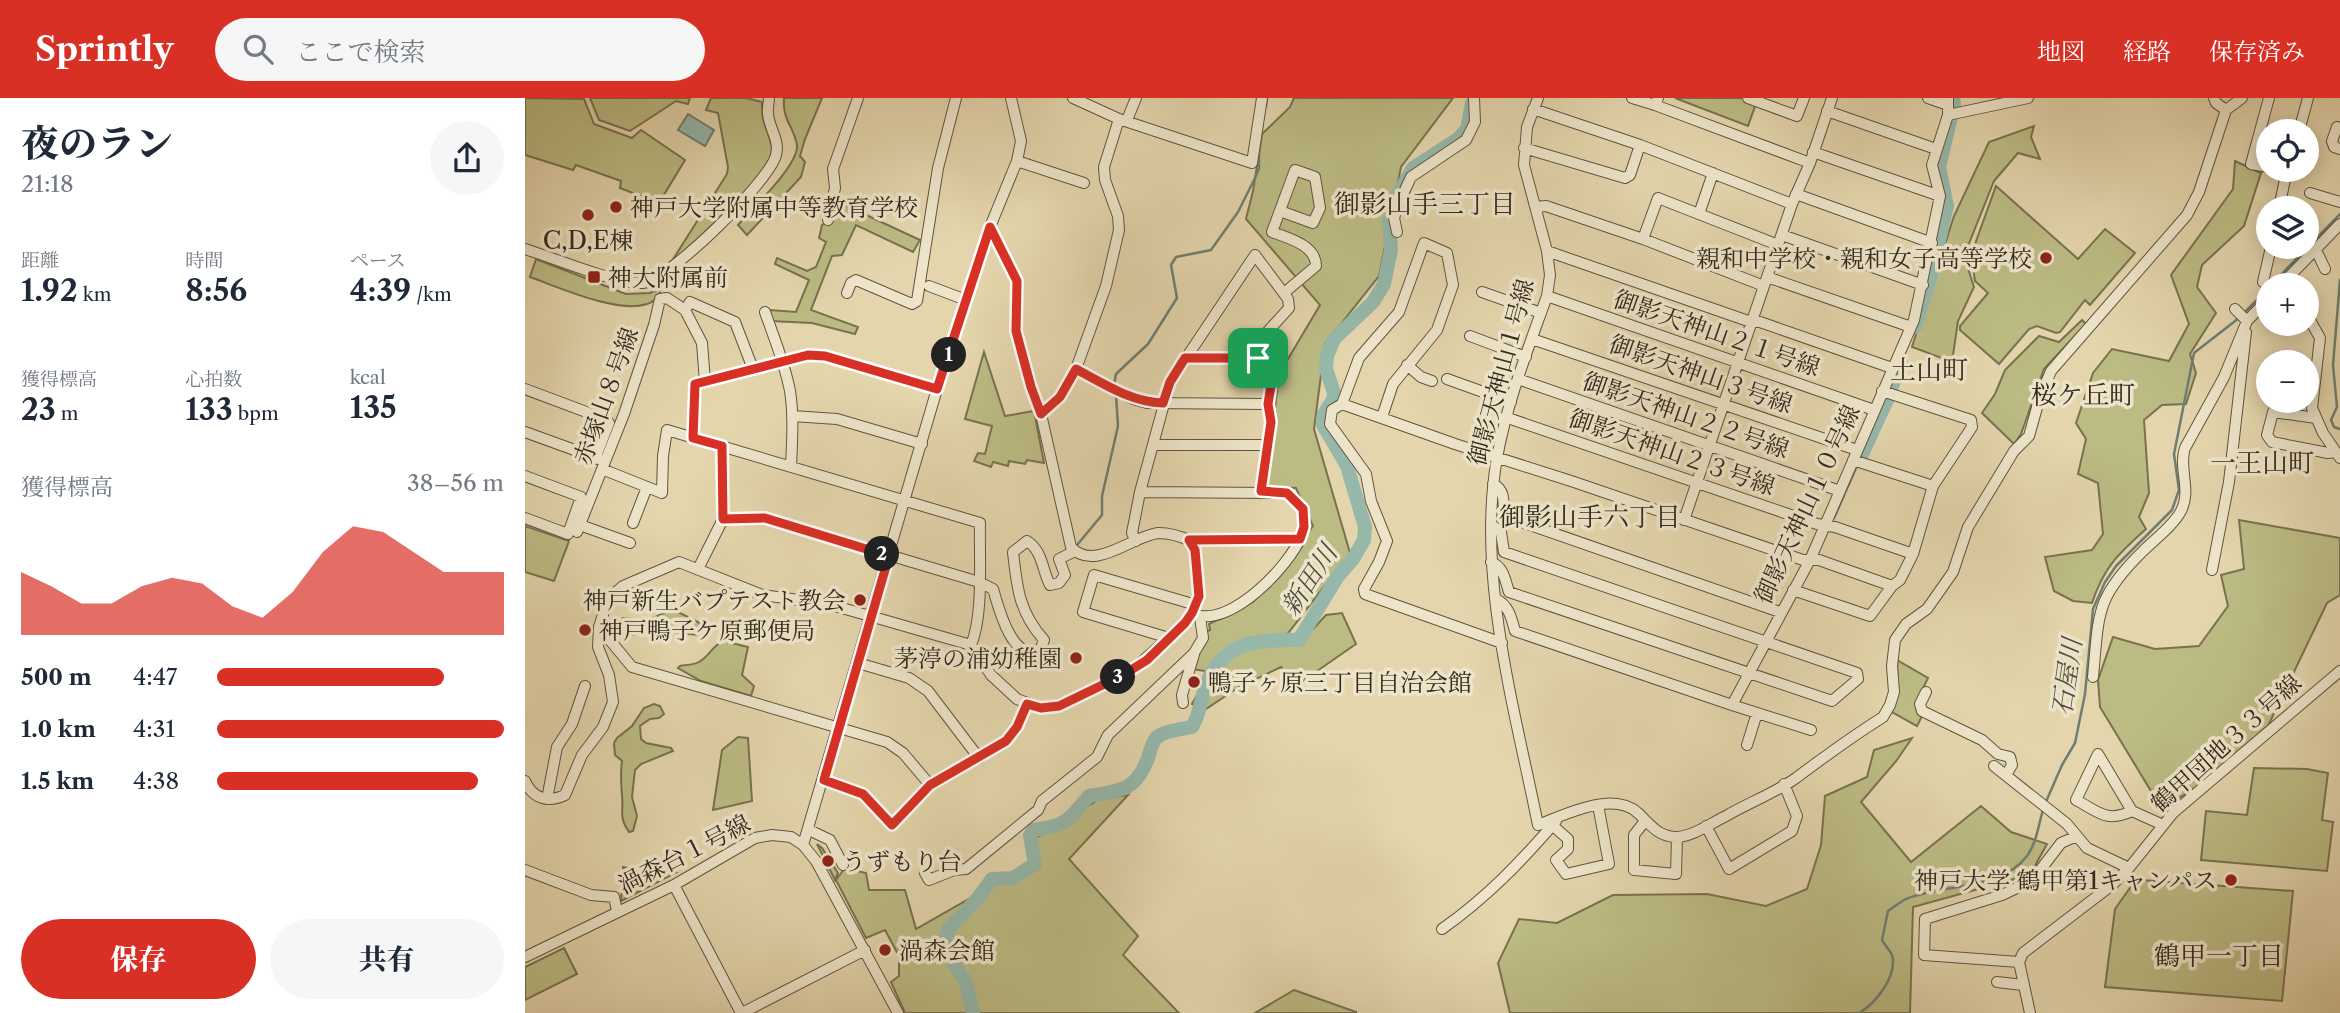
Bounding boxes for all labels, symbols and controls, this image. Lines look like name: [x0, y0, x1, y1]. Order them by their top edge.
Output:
search box: [215, 18, 705, 81]
text: Sprintly: [35, 29, 173, 70]
icon: search: [239, 30, 277, 68]
text: ここで検索: [295, 36, 425, 68]
text: 地図: [2037, 37, 2085, 66]
text: 経路: [2123, 37, 2171, 66]
text: 保存済み: [2209, 37, 2305, 66]
map controls: [2256, 119, 2319, 413]
button: locate: [2256, 119, 2319, 182]
text: 夜のラン: [21, 120, 173, 167]
button: share: [430, 121, 504, 195]
text: 21:18: [21, 170, 74, 198]
district label: 御影山手三丁目: [1334, 188, 1516, 220]
place label: 神戸大学附属中等教育学校: [630, 193, 918, 222]
button: layers: [2256, 196, 2319, 259]
marker: 神戸大学附属中等教育学校: [608, 199, 624, 215]
marker: C,D,E棟: [580, 207, 596, 223]
place label: C,D,E棟: [543, 226, 633, 255]
place label: 親和中学校・親和女子高等学校: [1696, 244, 2032, 273]
text: 距離: [21, 249, 59, 272]
text: 時間: [185, 249, 223, 272]
text: ペース: [350, 249, 406, 272]
marker: 親和中学校・親和女子高等学校: [2038, 250, 2054, 266]
place label: 神大附属前: [608, 263, 728, 292]
marker: 神大附属前: [586, 269, 602, 285]
text: 1.92: [21, 272, 78, 309]
text: 8:56: [185, 272, 247, 309]
text: 4:39: [350, 272, 411, 309]
button: +: [2256, 273, 2319, 336]
street label: 御影天神山１号線: [1462, 276, 1540, 468]
text: km: [78, 283, 111, 306]
text: /km: [411, 283, 452, 306]
street label: 御影天神山２１号線: [1610, 284, 1824, 382]
street label: 赤塚山８号線: [568, 323, 644, 469]
pin: [1228, 328, 1288, 388]
street label: 御影天神山３号線: [1606, 329, 1796, 419]
pin: 1: [931, 338, 967, 372]
icon: arrive: [1239, 339, 1277, 377]
text: 1: [944, 343, 953, 366]
button: −: [2256, 350, 2319, 413]
district label: 土山町: [1890, 354, 1968, 386]
text: kcal: [350, 366, 386, 389]
street label: 御影天神山２２号線: [1579, 366, 1793, 464]
text: 獲得標高: [21, 368, 97, 391]
text: 心拍数: [185, 368, 242, 391]
district label: 桜ケ丘町: [2031, 379, 2135, 411]
text: 135: [350, 389, 397, 426]
text: 23: [21, 391, 56, 428]
text: 133: [185, 391, 233, 428]
street label: 御影天神山１０号線: [1748, 400, 1866, 608]
text: m: [56, 402, 78, 425]
text: bpm: [233, 402, 279, 425]
street label: 御影天神山２３号線: [1565, 403, 1779, 501]
district label: 一王山町: [2210, 447, 2314, 479]
text: 38–56 m: [407, 469, 504, 497]
text: 獲得標高: [21, 473, 113, 501]
district label: 御影山手六丁目: [1499, 501, 1681, 533]
pin: 2: [865, 536, 899, 572]
water label: 新田川: [1274, 536, 1345, 621]
text: 2: [876, 542, 887, 565]
place label: 神戸新生バプテスト教会: [583, 586, 846, 615]
marker: 神戸新生バプテスト教会: [852, 592, 868, 608]
place label: 神戸鴨子ケ原郵便局: [599, 616, 815, 645]
marker: 神戸鴨子ケ原郵便局: [577, 622, 593, 638]
water label: 石屋川: [2046, 633, 2089, 718]
place label: 茅渟の浦幼稚園: [894, 644, 1062, 673]
marker: 茅渟の浦幼稚園: [1068, 650, 1084, 666]
pin: 3: [1101, 660, 1135, 694]
text: 500 m: [21, 663, 92, 691]
text: 4:47: [133, 663, 177, 691]
text: 3: [1112, 665, 1123, 688]
place label: 鴨子ヶ原三丁目自治会館: [1208, 668, 1472, 697]
street label: 鶴甲団地３３号線: [2145, 668, 2307, 818]
marker: 鴨子ヶ原三丁目自治会館: [1186, 674, 1202, 690]
text: 1.0 km: [21, 715, 96, 743]
text: 4:31: [133, 715, 175, 743]
text: 1.5 km: [21, 767, 94, 795]
text: 4:38: [133, 767, 179, 795]
street label: 渦森台１号線: [613, 808, 755, 900]
place label: うずもり台: [842, 847, 962, 876]
marker: うずもり台: [820, 853, 836, 869]
place label: 神戸大学 鶴甲第1キャンパス: [1914, 866, 2217, 895]
marker: 神戸大学 鶴甲第1キャンパス: [2223, 872, 2239, 888]
button: 保存: [21, 919, 256, 999]
button: 共有: [270, 919, 504, 999]
place label: 渦森会館: [899, 936, 995, 965]
district label: 鶴甲一丁目: [2154, 940, 2284, 972]
marker: 渦森会館: [877, 942, 893, 958]

